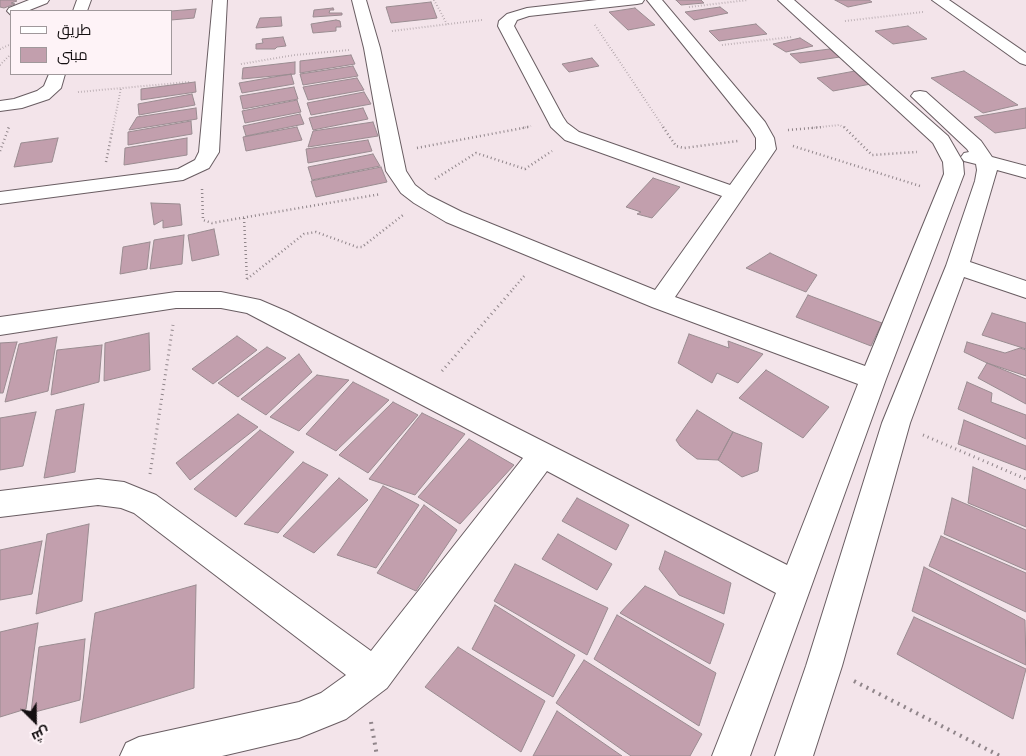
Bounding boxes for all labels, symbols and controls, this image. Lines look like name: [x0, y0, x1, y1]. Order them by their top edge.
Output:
legend: [10, 10, 172, 75]
text: طريق: [57, 19, 91, 40]
text: مبنى: [57, 44, 88, 65]
north arrow: [10, 696, 60, 746]
text: ش: [29, 723, 53, 748]

